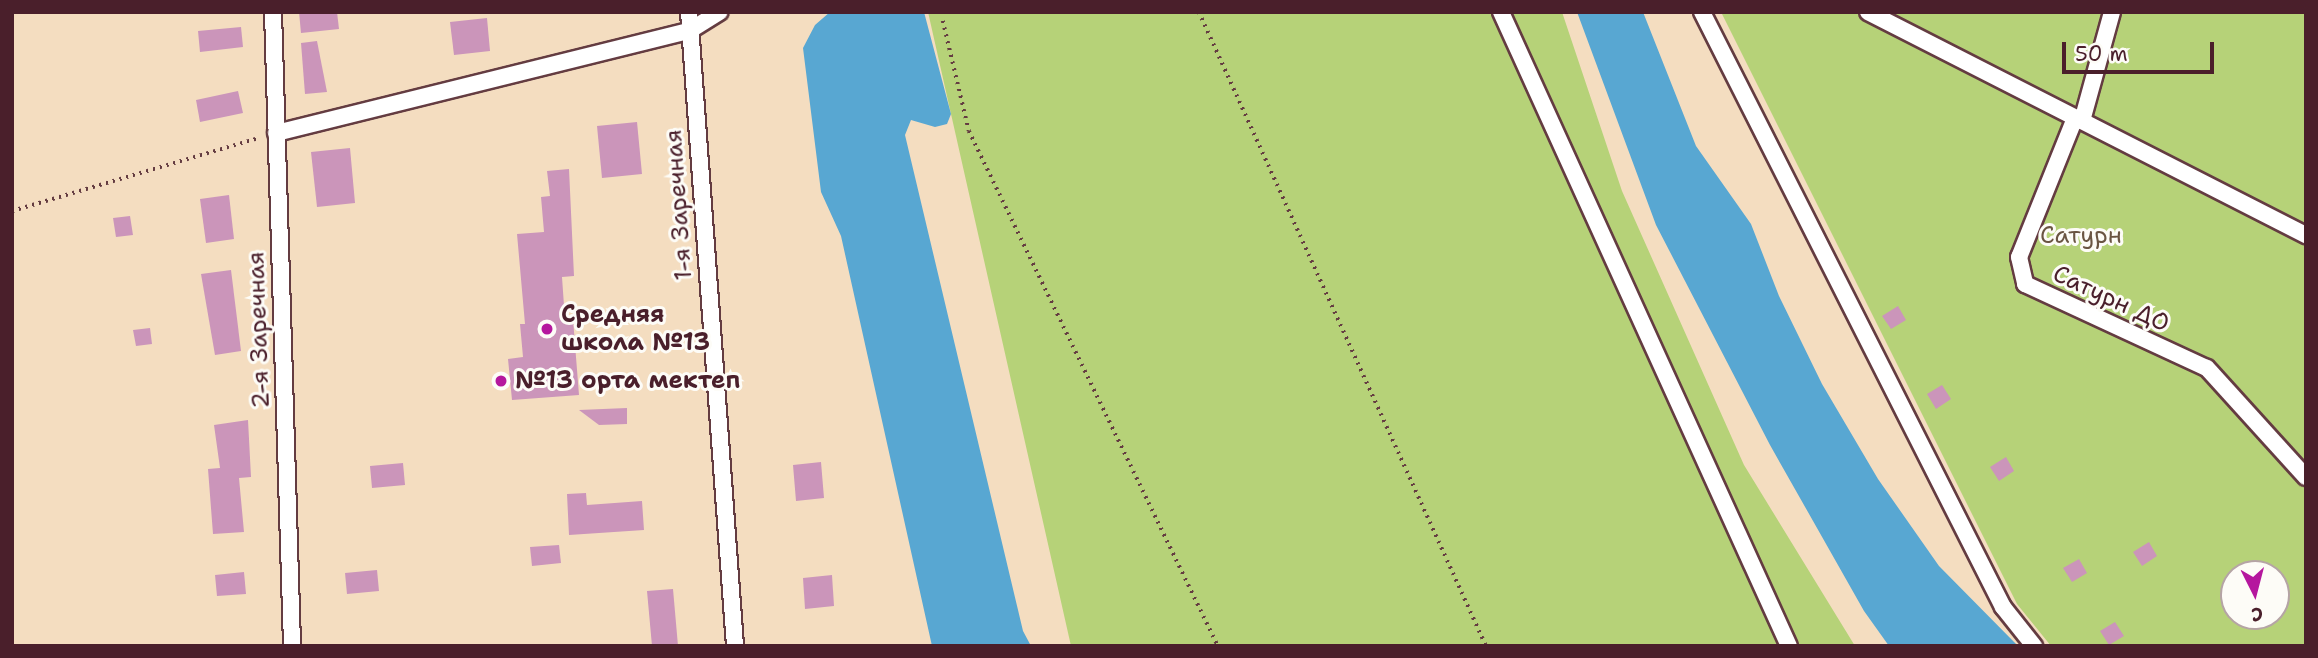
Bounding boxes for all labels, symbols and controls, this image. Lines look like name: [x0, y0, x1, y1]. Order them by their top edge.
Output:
scale bar: [2066, 28, 2218, 72]
text: 50 m: [2075, 40, 2128, 68]
street label: 1-я Заречная: [659, 128, 699, 282]
park label: Сатурн: [2040, 222, 2122, 250]
street label: 2-я Заречная: [242, 251, 276, 409]
street label: Сатурн ДО: [2048, 260, 2174, 338]
place label: Средняя школа №13: [561, 301, 710, 357]
marker: Средняя школа №13: [539, 321, 555, 337]
place label: №13 орта мектеп: [515, 367, 740, 395]
marker: №13 орта мектеп: [493, 373, 509, 389]
north arrow: [2220, 560, 2290, 630]
text: С: [2250, 601, 2264, 627]

